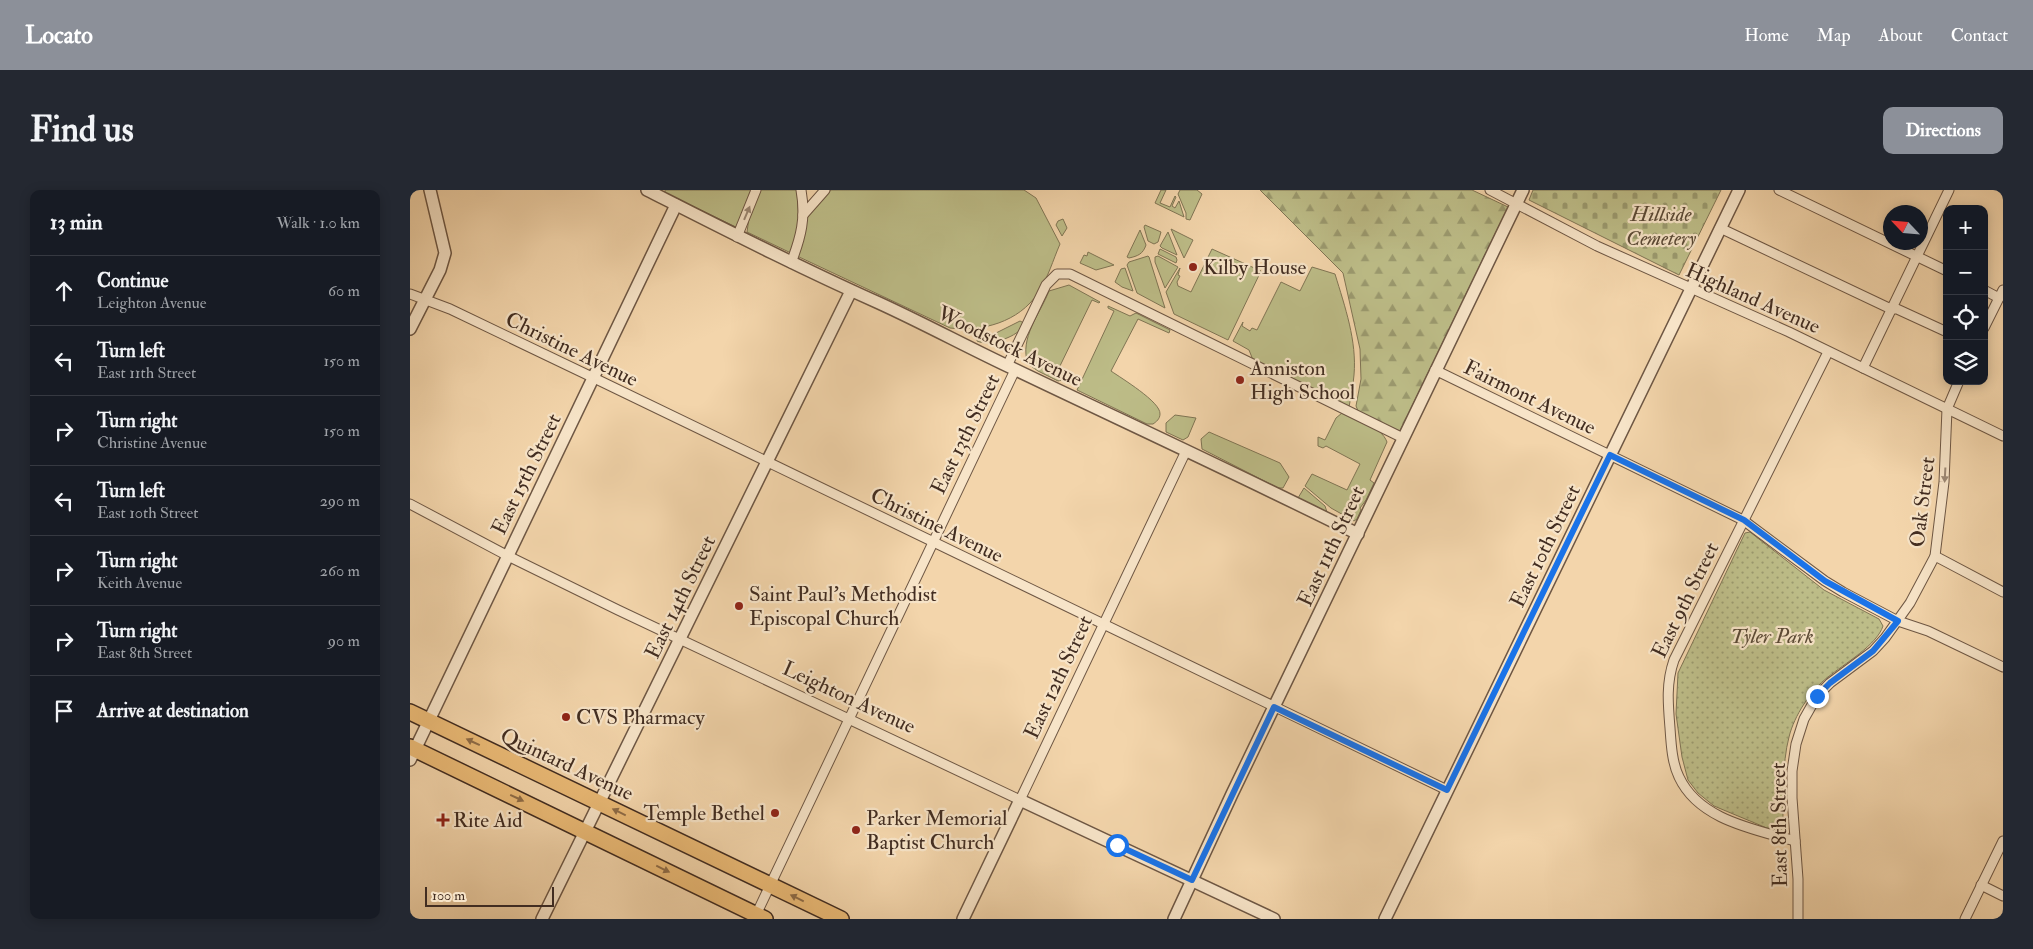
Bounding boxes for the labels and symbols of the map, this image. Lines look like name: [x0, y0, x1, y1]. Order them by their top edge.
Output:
park label: Hillside Cemetery: [1626, 201, 1697, 252]
north arrow: [1883, 205, 1928, 250]
one-way arrow: [744, 206, 752, 220]
place label: Kilby House: [1203, 254, 1307, 281]
street label: Highland Avenue: [1681, 257, 1824, 340]
marker: Kilby House: [1187, 261, 1199, 273]
street label: Woodstock Avenue: [932, 299, 1087, 393]
street label: Christine Avenue: [501, 306, 643, 393]
street label: Fairmont Avenue: [1459, 354, 1600, 441]
place label: Anniston High School: [1249, 355, 1356, 406]
street label: East 13th Street: [925, 369, 1006, 499]
marker: Anniston High School: [1234, 374, 1246, 386]
street label: East 15th Street: [485, 409, 568, 539]
street label: Oak Street: [1904, 455, 1941, 549]
one-way arrow: [1940, 468, 1948, 484]
street label: East 10th Street: [1504, 480, 1587, 612]
street label: East 11th Street: [1292, 481, 1371, 611]
street label: Christine Avenue: [866, 482, 1008, 569]
street label: East 14th Street: [639, 531, 722, 663]
street label: East 9th Street: [1646, 538, 1725, 663]
place label: Saint Paul's Methodist Episcopal Church: [749, 581, 937, 632]
marker: Saint Paul's Methodist Episcopal Church: [733, 600, 745, 612]
street label: East 12th Street: [1018, 611, 1099, 743]
park label: Tyler Park: [1730, 623, 1814, 650]
street label: Leighton Avenue: [778, 655, 920, 740]
route end: [1806, 685, 1829, 708]
place label: CVS Pharmacy: [576, 704, 705, 731]
marker: CVS Pharmacy: [560, 711, 572, 723]
street label: Quintard Avenue: [496, 722, 638, 807]
one-way arrow: [466, 738, 480, 746]
street label: East 8th Street: [1765, 762, 1794, 888]
one-way arrow: [510, 794, 524, 802]
place label: Temple Bethel: [644, 800, 766, 827]
place label: Parker Memorial Baptist Church: [866, 805, 1008, 856]
place label: Rite Aid: [453, 807, 523, 834]
marker: Temple Bethel: [769, 807, 781, 819]
one-way arrow: [612, 808, 627, 816]
marker: Rite Aid: [437, 814, 449, 826]
marker: Parker Memorial Baptist Church: [850, 824, 862, 836]
route start: [1106, 834, 1129, 857]
one-way arrow: [656, 865, 670, 873]
scale bar: [425, 884, 554, 907]
one-way arrow: [790, 894, 804, 902]

